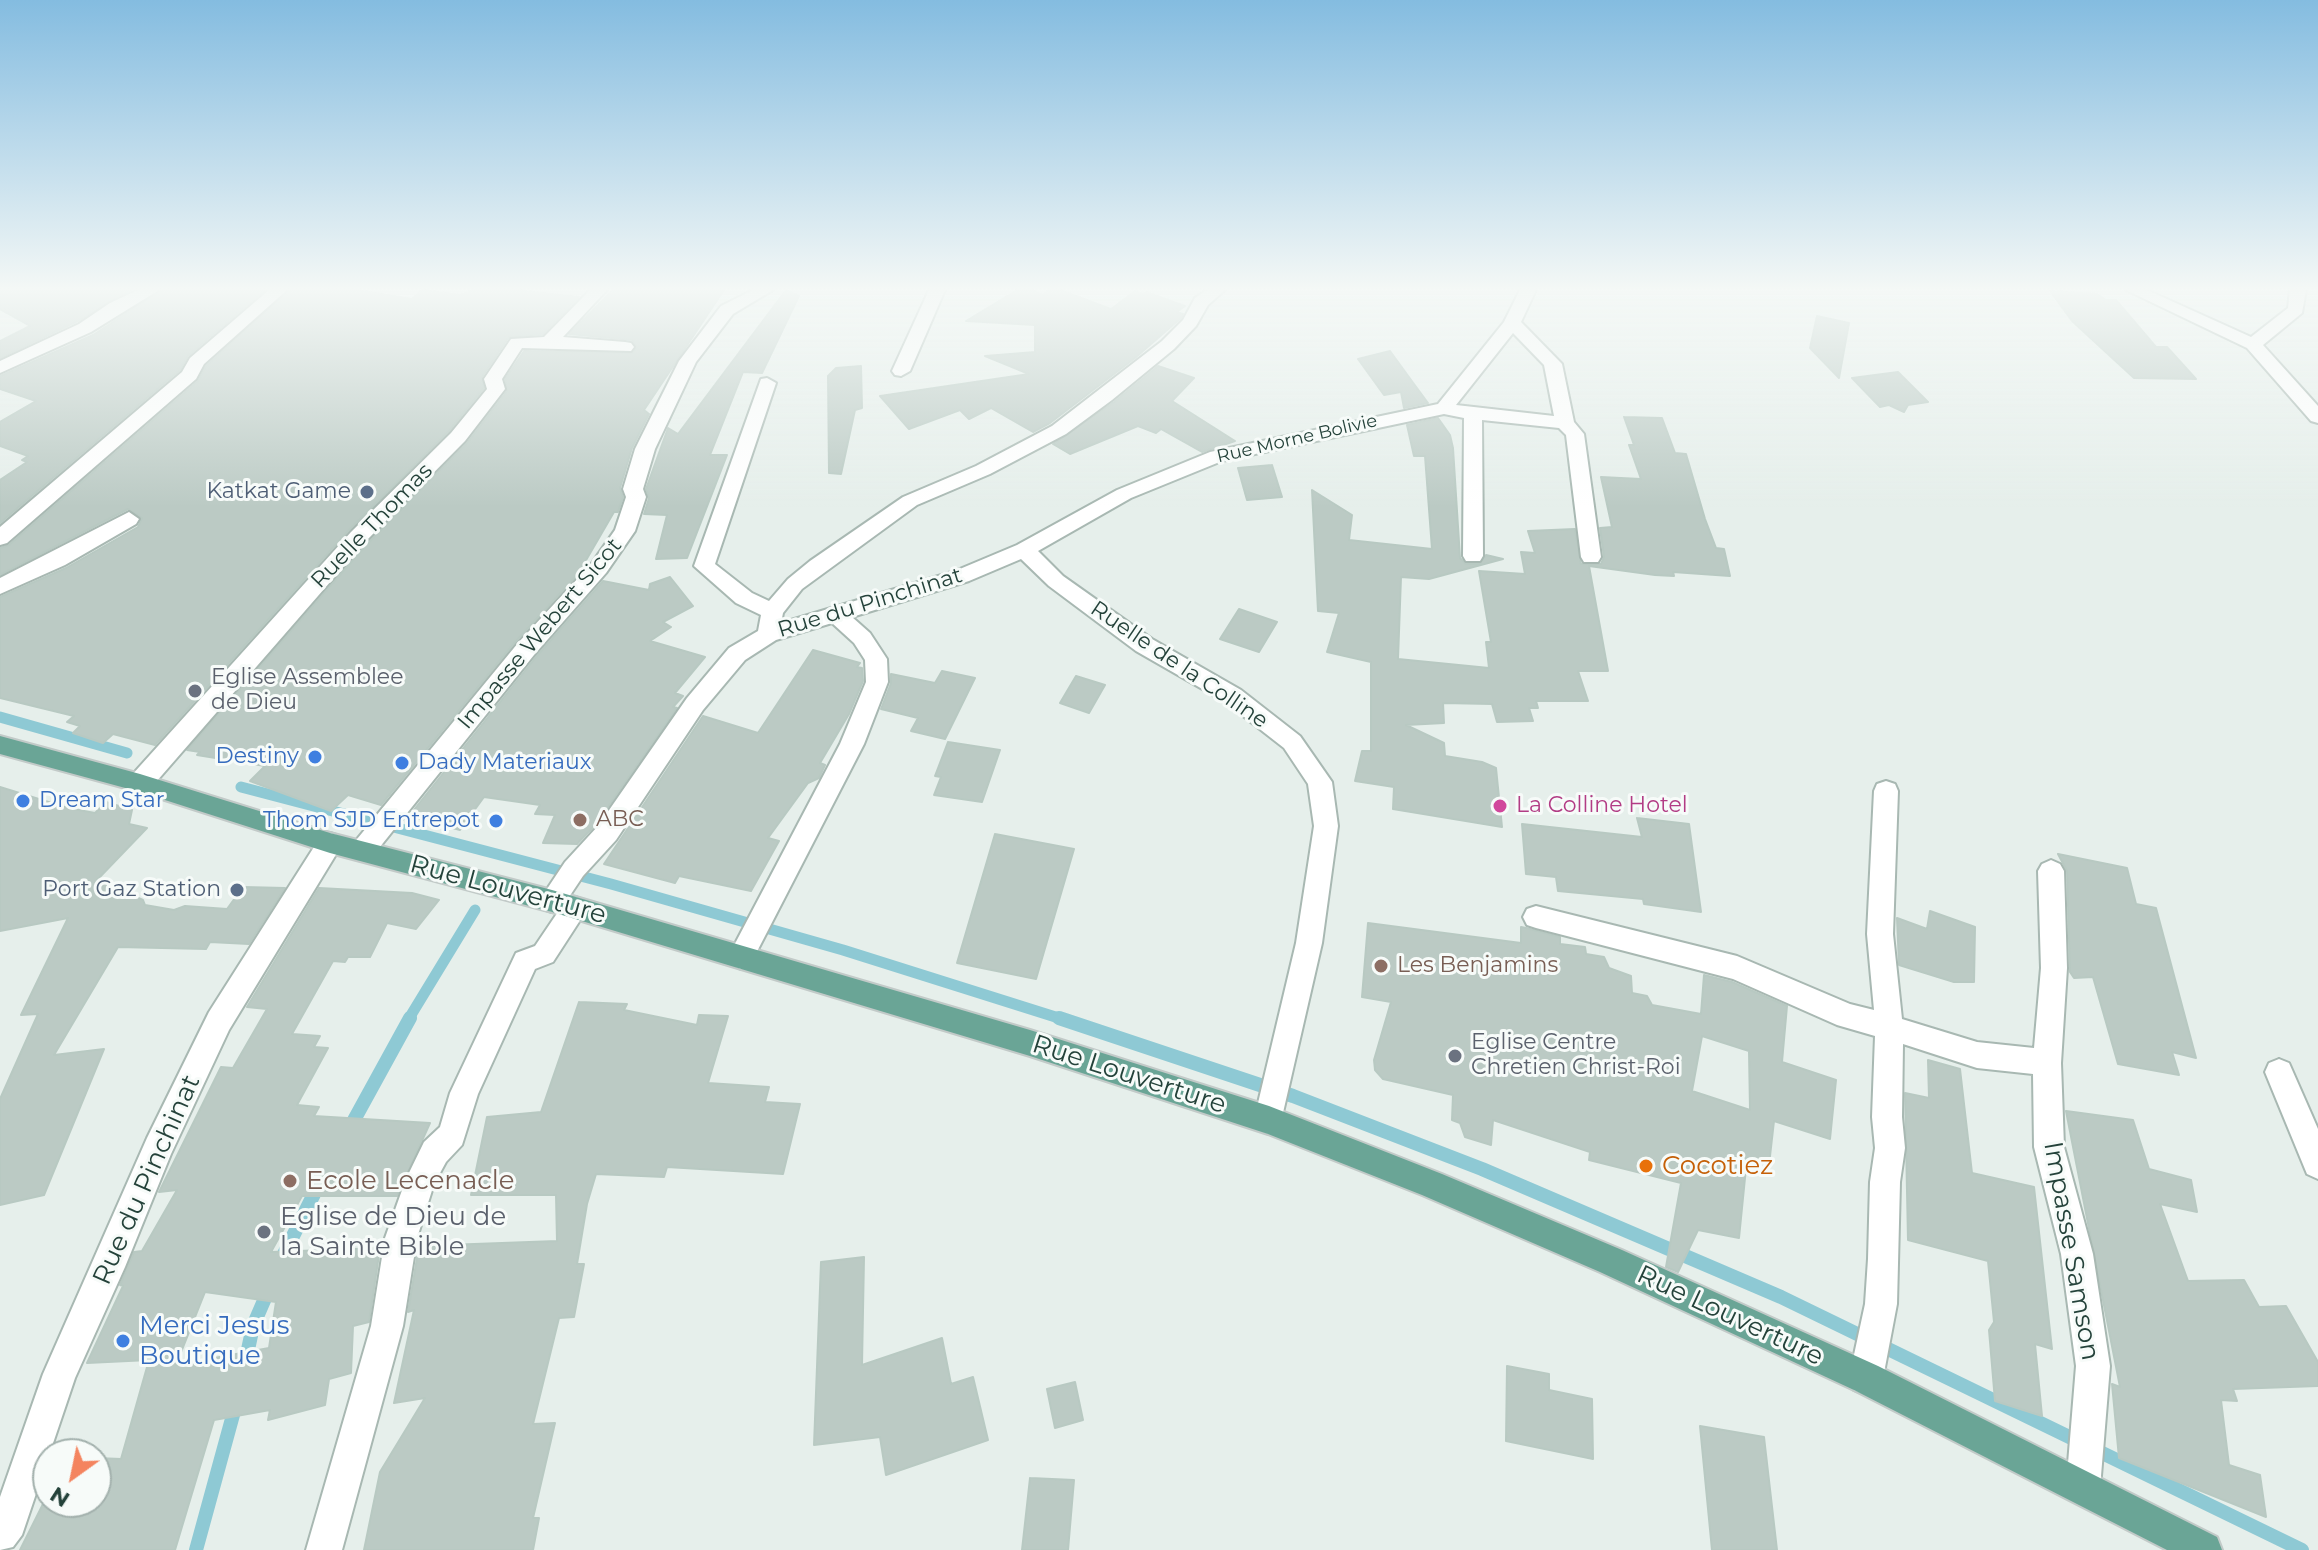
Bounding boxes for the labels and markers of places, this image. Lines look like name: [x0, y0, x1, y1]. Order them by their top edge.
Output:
place label: Katkat Game: [207, 479, 351, 505]
marker: Katkat Game: [358, 483, 376, 501]
place label: Eglise Assemblee de Dieu: [211, 665, 403, 716]
marker: Eglise Assemblee de Dieu: [186, 682, 204, 700]
place label: Destiny: [216, 744, 299, 770]
marker: Destiny: [306, 748, 324, 766]
place label: Dady Materiaux: [418, 750, 592, 776]
marker: Dady Materiaux: [393, 754, 411, 772]
place label: Dream Star: [39, 788, 165, 814]
marker: Dream Star: [14, 792, 32, 810]
place label: La Colline Hotel: [1516, 793, 1688, 819]
marker: La Colline Hotel: [1491, 797, 1509, 815]
place label: ABC: [596, 807, 644, 833]
place label: Thom SJD Entrepot: [263, 808, 480, 834]
marker: ABC: [571, 811, 589, 829]
marker: Thom SJD Entrepot: [487, 812, 505, 830]
place label: Port Gaz Station: [42, 877, 221, 903]
marker: Port Gaz Station: [228, 881, 246, 899]
place label: Les Benjamins: [1397, 953, 1558, 979]
marker: Les Benjamins: [1372, 957, 1390, 975]
place label: Eglise Centre Chretien Christ-Roi: [1471, 1030, 1681, 1082]
marker: Eglise Centre Chretien Christ-Roi: [1446, 1047, 1464, 1065]
place label: Cocotiez: [1662, 1150, 1773, 1182]
marker: Cocotiez: [1637, 1157, 1655, 1175]
place label: Ecole Lecenacle: [306, 1165, 514, 1197]
marker: Ecole Lecenacle: [281, 1172, 299, 1190]
place label: Eglise de Dieu de la Sainte Bible: [280, 1201, 506, 1262]
marker: Eglise de Dieu de la Sainte Bible: [255, 1223, 273, 1241]
place label: Merci Jesus Boutique: [139, 1310, 289, 1372]
marker: Merci Jesus Boutique: [114, 1332, 132, 1350]

